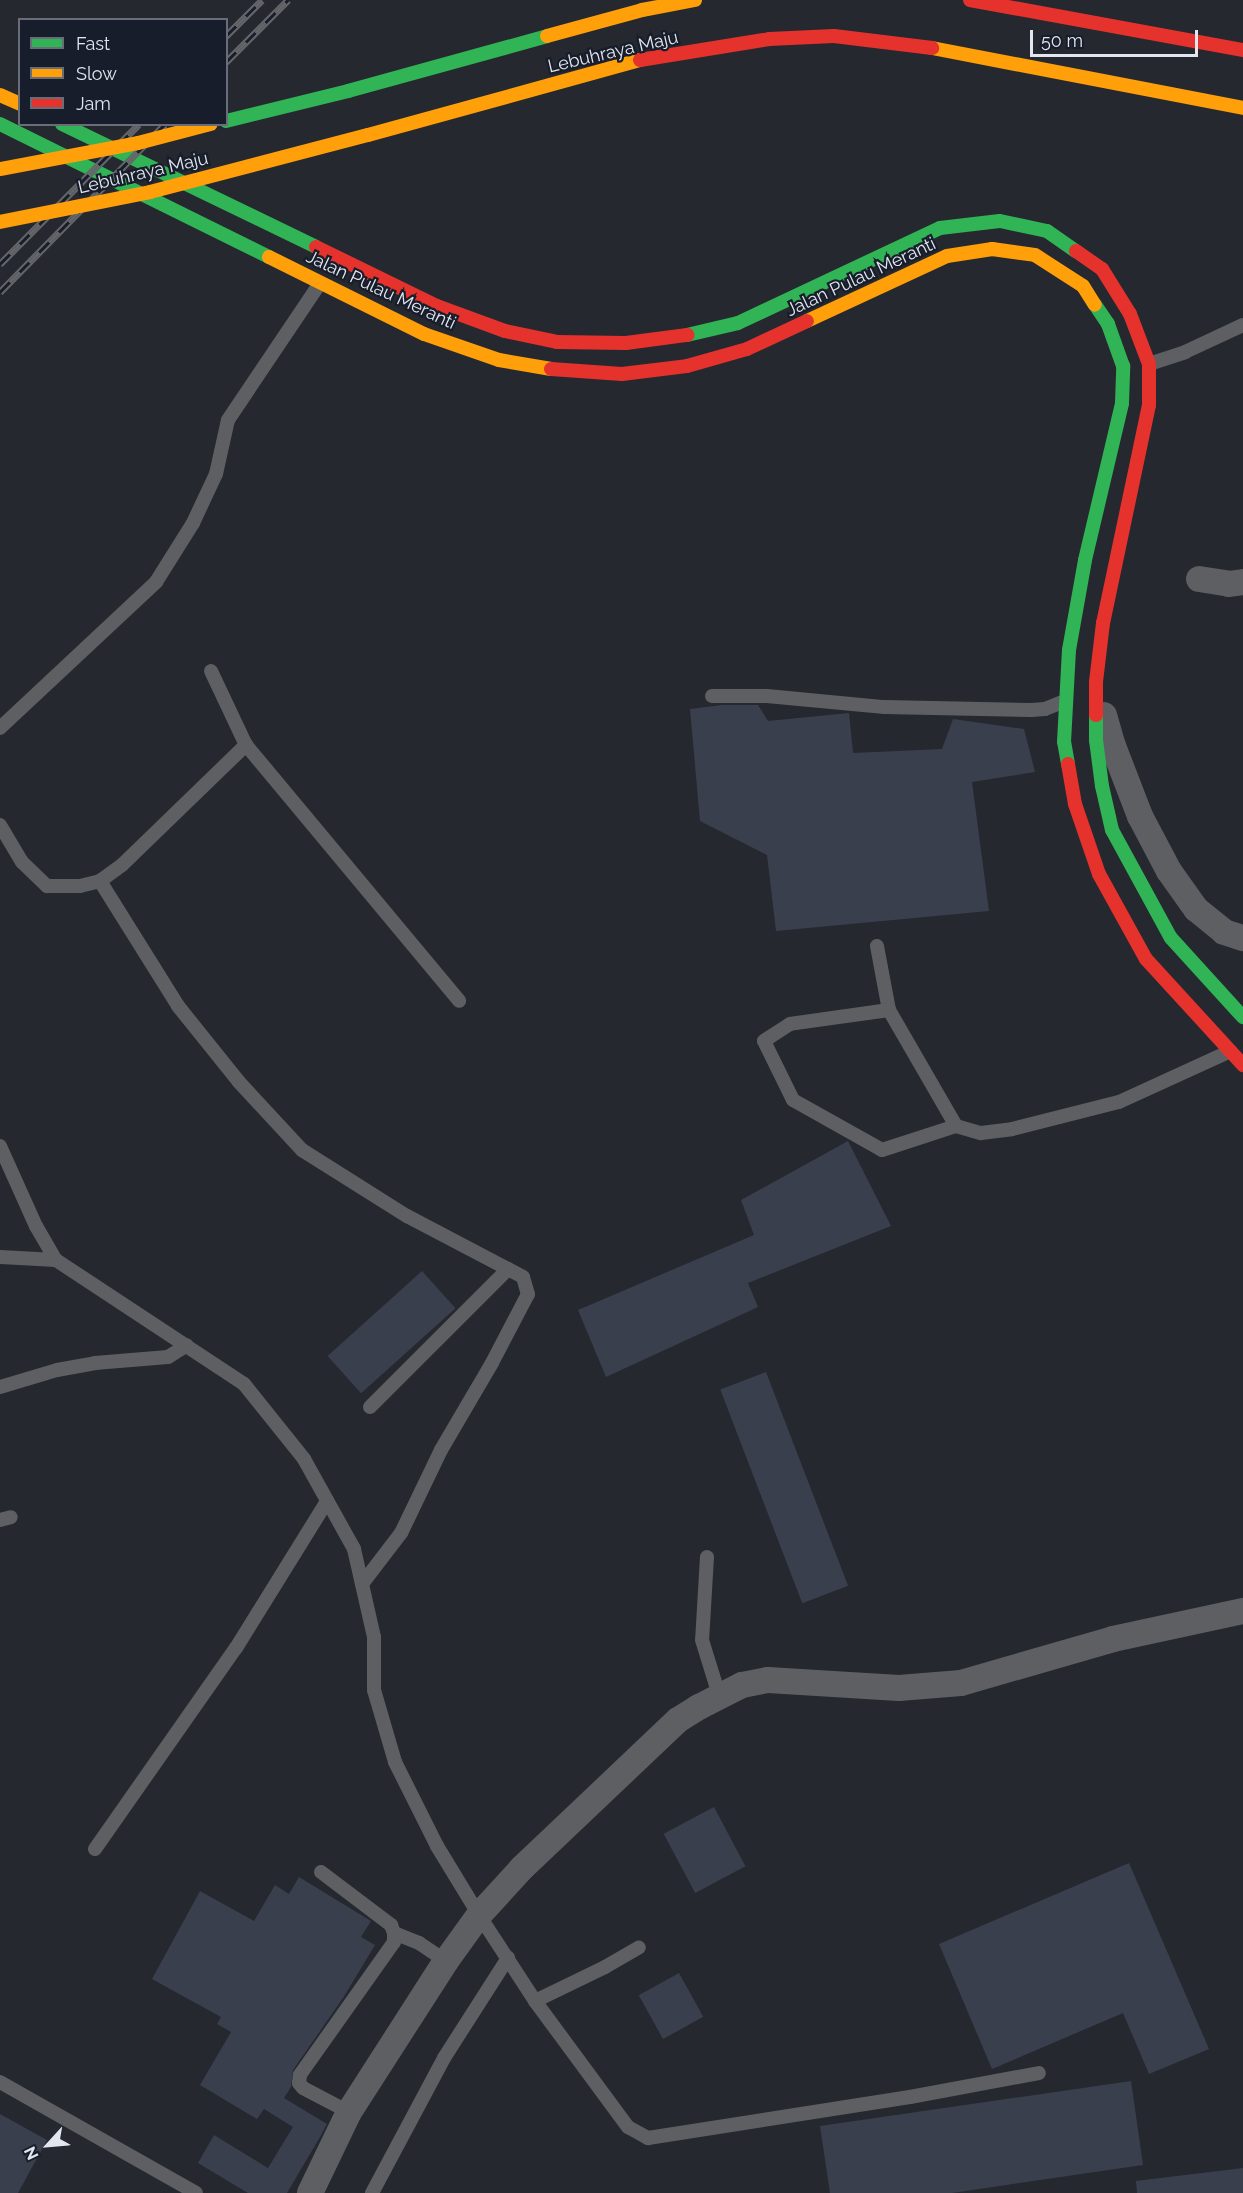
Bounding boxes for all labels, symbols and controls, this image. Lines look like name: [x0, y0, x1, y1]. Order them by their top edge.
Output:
legend: [18, 18, 228, 126]
scale bar: [1033, 18, 1201, 56]
street label: Lebuhraya Maju: [546, 27, 680, 77]
text: 50 m: [1041, 30, 1083, 51]
text: Fast: [76, 33, 110, 54]
text: Slow: [76, 63, 117, 84]
text: Jam: [76, 93, 111, 114]
street label: Lebuhraya Maju: [76, 148, 210, 198]
street label: Jalan Pulau Meranti: [783, 233, 939, 321]
street label: Jalan Pulau Meranti: [303, 246, 459, 334]
north arrow: [18, 2115, 78, 2175]
text: N: [20, 2143, 43, 2163]

